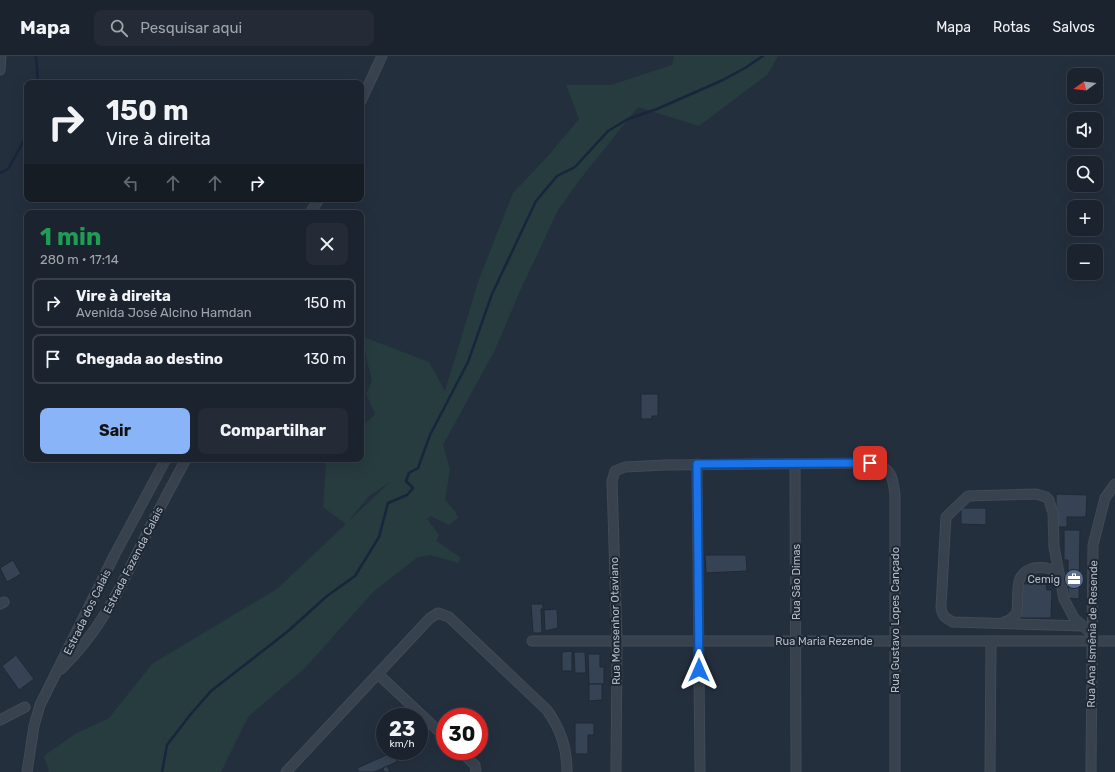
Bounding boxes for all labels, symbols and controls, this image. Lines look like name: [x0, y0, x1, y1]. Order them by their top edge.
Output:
search box: [94, 10, 374, 46]
text: Mapa: [20, 16, 70, 39]
icon: search: [108, 17, 130, 39]
text: Pesquisar aqui: [140, 19, 242, 37]
text: Mapa: [936, 19, 971, 36]
text: Rotas: [993, 19, 1030, 36]
text: Salvos: [1052, 19, 1095, 36]
north arrow: [1067, 68, 1103, 104]
map controls: [1067, 68, 1103, 280]
text: 150 m: [106, 94, 189, 127]
icon: right: [40, 96, 92, 148]
button: sound: [1067, 112, 1103, 148]
text: Vire à direita: [106, 128, 211, 150]
button: search: [1067, 156, 1103, 192]
icon: left: [120, 172, 142, 194]
icon: ahead: [162, 172, 184, 194]
icon: ahead: [204, 172, 226, 194]
icon: right: [246, 172, 268, 194]
button: +: [1067, 200, 1103, 236]
text: 1 min: [40, 223, 101, 251]
button: close: [306, 223, 348, 265]
button: −: [1067, 244, 1103, 280]
text: 280 m · 17:14: [40, 252, 119, 267]
text: Vire à direita: [76, 287, 171, 305]
icon: right: [42, 292, 64, 314]
text: 150 m: [304, 294, 346, 312]
text: Avenida José Alcino Hamdan: [76, 305, 252, 320]
icon: arrive: [42, 348, 64, 370]
text: Chegada ao destino: [76, 350, 223, 368]
text: 130 m: [304, 350, 346, 368]
button: Sair: [40, 408, 190, 454]
button: Compartilhar: [198, 408, 348, 454]
pin: [853, 446, 887, 480]
icon: arrive: [859, 452, 881, 474]
street label: Estrada Fazenda Calais: [101, 504, 166, 616]
street label: Rua São Dimas: [790, 544, 803, 620]
street label: Rua Gustavo Lopes Cançado: [889, 547, 902, 693]
street label: Rua Monsenhor Otaviano: [608, 557, 623, 685]
street label: Rua Ana Ismênia de Resende: [1085, 560, 1100, 708]
street label: Estrada dos Calais: [61, 567, 114, 657]
office icon: Cemig: [1063, 568, 1085, 590]
place label: Cemig: [1028, 573, 1060, 586]
street label: Rua Maria Rezende: [775, 635, 873, 648]
position arrow: [678, 649, 720, 691]
speed limit sign: 30: [436, 708, 488, 760]
text: 23: [389, 717, 415, 741]
text: km/h: [390, 738, 414, 750]

